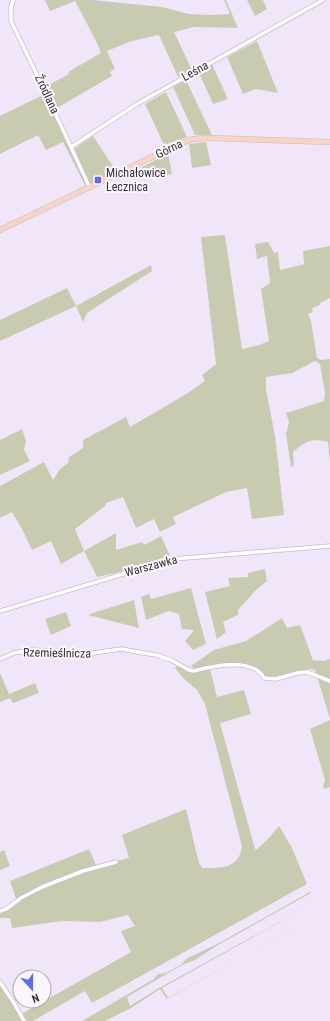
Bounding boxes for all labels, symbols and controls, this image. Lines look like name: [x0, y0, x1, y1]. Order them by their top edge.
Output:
street label: Leśna: [179, 58, 211, 84]
street label: Źródlana: [32, 72, 63, 116]
street label: Górna: [153, 136, 185, 162]
place label: Michałowice Lecznica: [106, 166, 166, 194]
marker: Michałowice Lecznica: [93, 175, 103, 185]
street label: Warszawka: [123, 552, 179, 580]
street label: Rzemieślnicza: [23, 645, 91, 661]
north arrow: [12, 969, 52, 1009]
text: N: [30, 991, 41, 1005]

